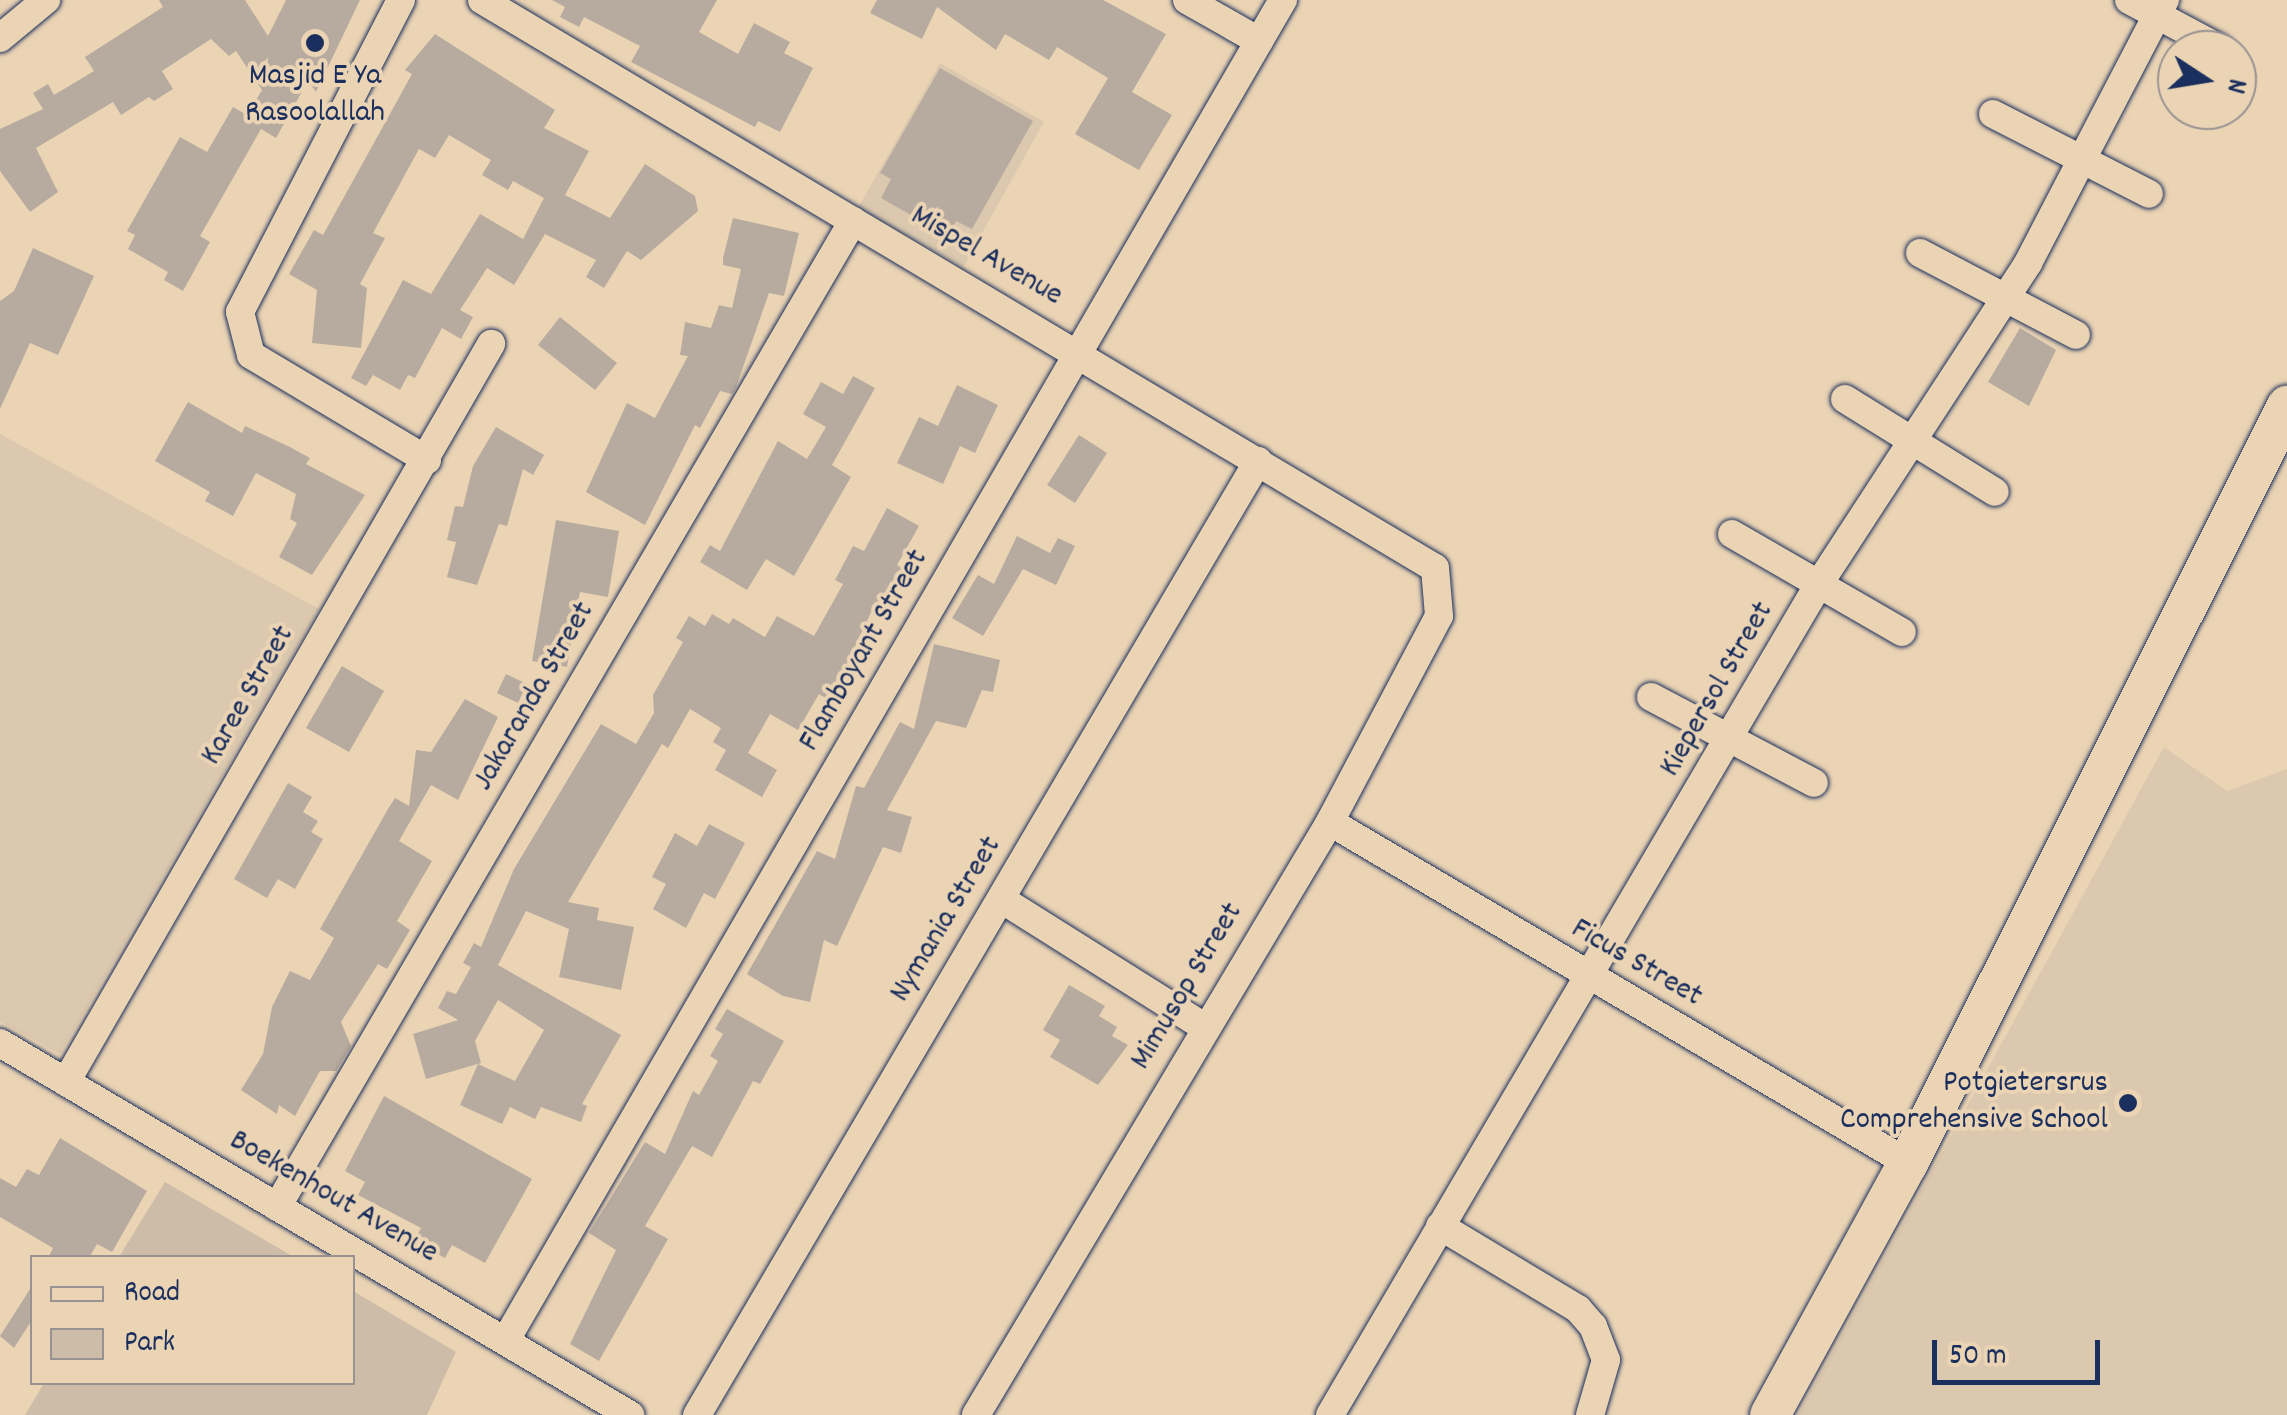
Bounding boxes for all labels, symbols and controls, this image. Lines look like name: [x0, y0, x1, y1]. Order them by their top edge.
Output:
north arrow: [2157, 30, 2257, 130]
marker: Masjid E Ya Rasoolallah: [304, 32, 326, 54]
place label: Masjid E Ya Rasoolallah: [245, 59, 385, 134]
text: N: [2213, 75, 2255, 97]
street label: Mispel Avenue: [903, 198, 1069, 316]
street label: Flamboyant Street: [792, 543, 938, 759]
street label: Jakaranda Street: [465, 596, 605, 798]
street label: Kiepersol Street: [1652, 596, 1784, 784]
street label: Karee Street: [194, 619, 304, 773]
street label: Nymania Street: [883, 830, 1011, 1010]
street label: Mimusop Street: [1123, 897, 1253, 1077]
street label: Ficus Street: [1563, 911, 1709, 1017]
place label: Potgietersrus Comprehensive School: [1840, 1066, 2108, 1141]
marker: Potgietersrus Comprehensive School: [2117, 1092, 2139, 1114]
street label: Boekenhout Avenue: [222, 1123, 444, 1273]
legend: [30, 1255, 355, 1385]
text: Road: [124, 1273, 180, 1316]
scale bar: [1937, 1320, 2104, 1382]
text: Park: [124, 1323, 175, 1366]
text: 50 m: [1949, 1336, 2007, 1379]

